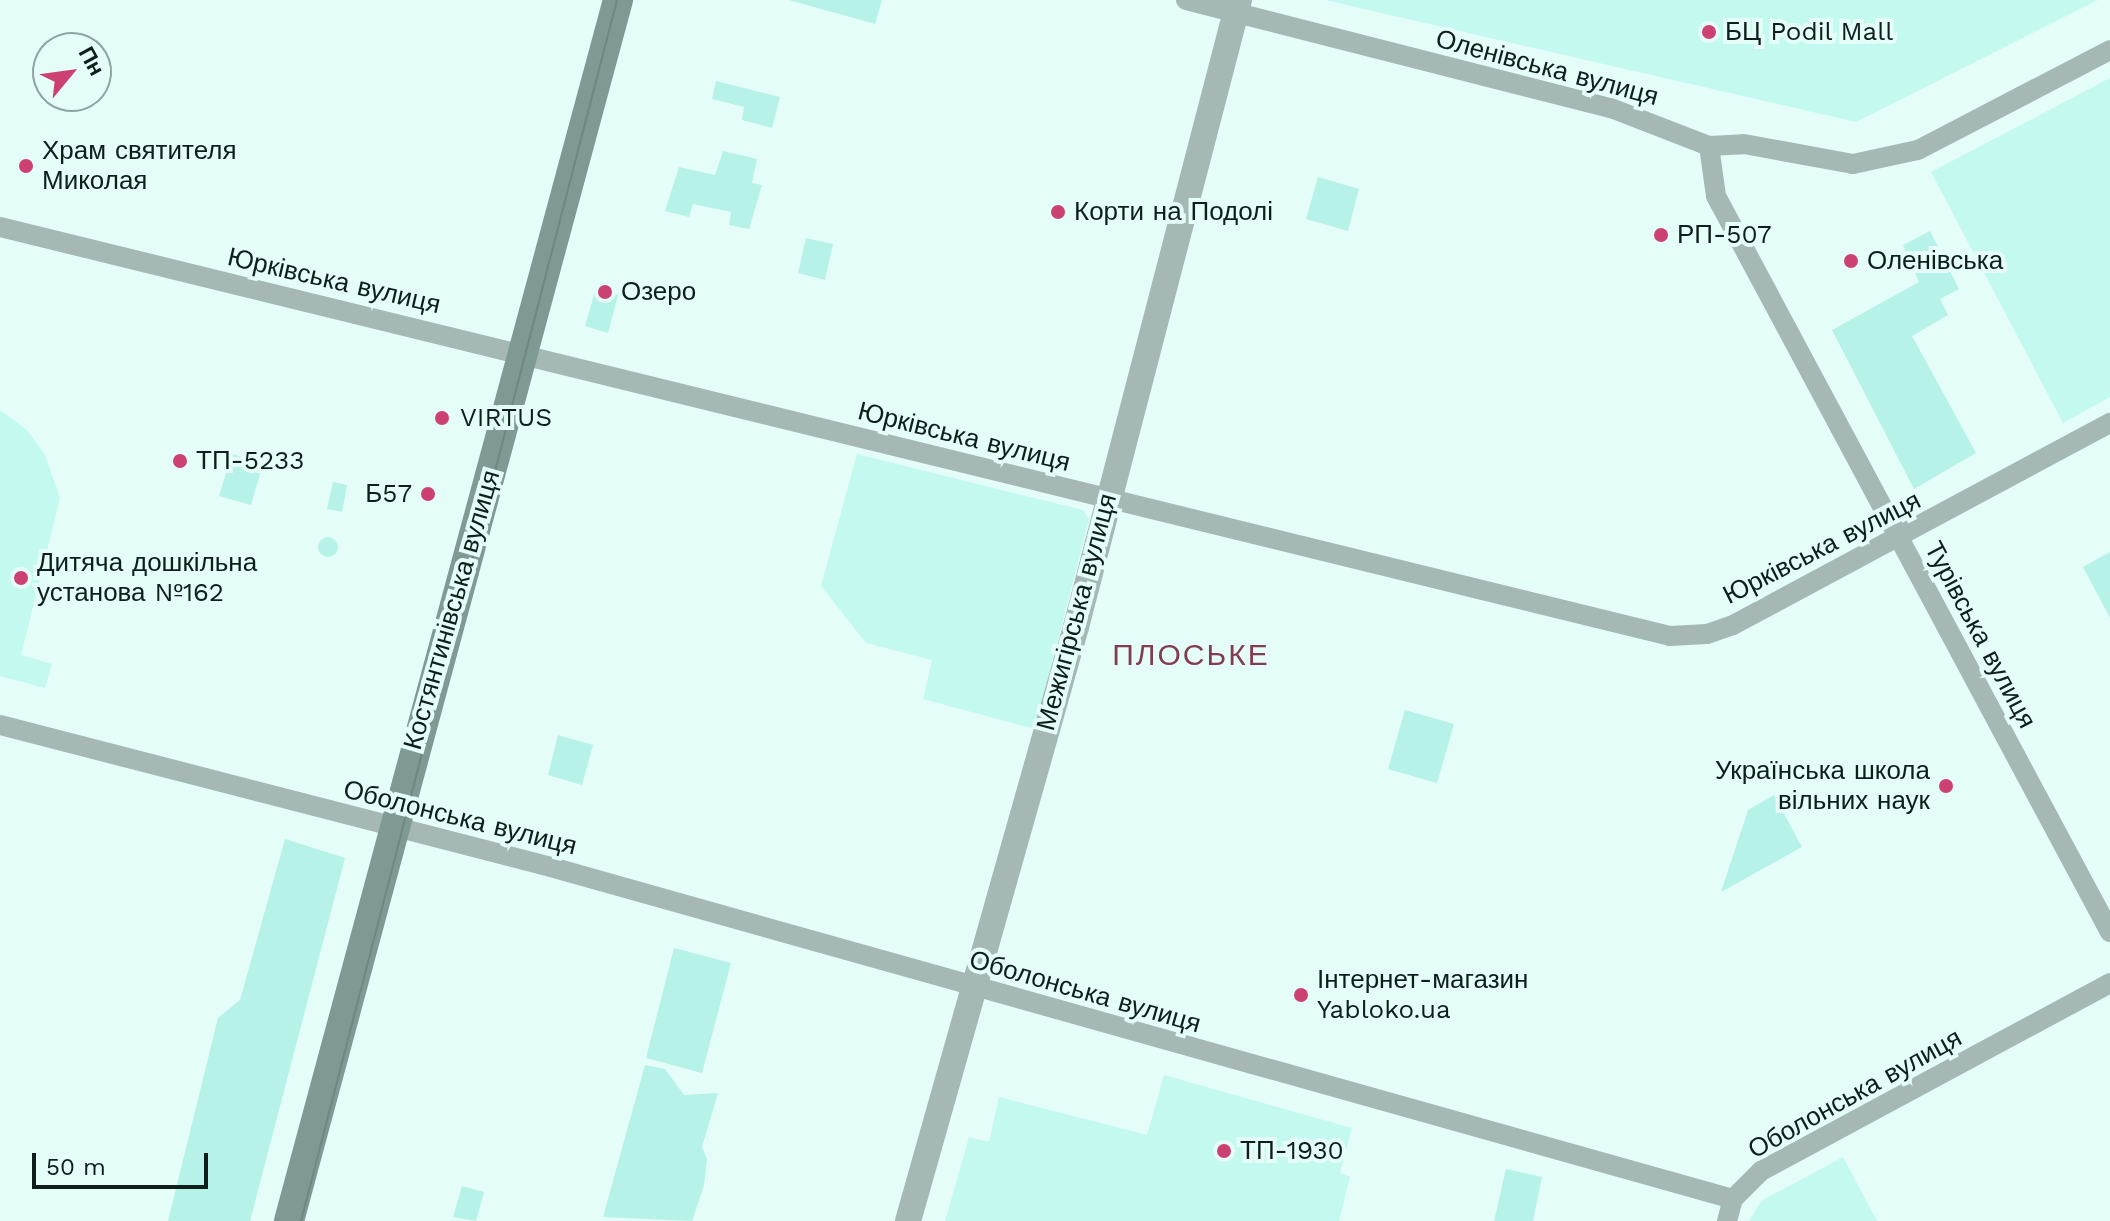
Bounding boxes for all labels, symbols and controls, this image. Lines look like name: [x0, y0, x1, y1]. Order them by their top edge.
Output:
place label: БЦ Podil Mall: [1725, 16, 1893, 48]
street label: Оленівська вулиця: [1426, 22, 1668, 114]
marker: БЦ Podil Mall: [1700, 23, 1718, 41]
north arrow: [32, 32, 112, 112]
text: Пн: [74, 42, 110, 80]
place label: Храм святителя Миколая: [42, 135, 245, 196]
marker: Храм святителя Миколая: [17, 157, 35, 175]
place label: Корти на Подолі: [1074, 196, 1287, 228]
marker: Корти на Подолі: [1049, 203, 1067, 221]
place label: РП-507: [1677, 219, 1771, 251]
marker: РП-507: [1652, 226, 1670, 244]
street label: Юрківська вулиця: [217, 240, 451, 322]
place label: Оленівська: [1867, 245, 2009, 277]
marker: Оленівська: [1842, 252, 1860, 270]
place label: Озеро: [621, 276, 699, 308]
marker: Озеро: [596, 283, 614, 301]
street label: Юрківська вулиця: [847, 394, 1081, 480]
place label: VIRTUS: [460, 402, 552, 434]
marker: VIRTUS: [431, 407, 453, 429]
place label: ТП-5233: [196, 445, 304, 477]
marker: ТП-5233: [171, 452, 189, 470]
street label: Костянтинівська вулиця: [394, 456, 510, 764]
place label: Б57: [365, 478, 412, 510]
street label: Юрківська вулиця: [1711, 481, 1933, 615]
street label: Межигірська вулиця: [1028, 482, 1126, 742]
marker: Б57: [419, 485, 437, 503]
street label: Турівська вулиця: [1914, 530, 2046, 740]
place label: Дитяча дошкільна установа №162: [37, 547, 271, 608]
marker: Дитяча дошкільна установа №162: [12, 569, 30, 587]
district label: ПЛОСЬКЕ: [1114, 637, 1268, 673]
place label: Українська школа вільних наук: [1701, 755, 1930, 816]
street label: Оболонська вулиця: [333, 772, 587, 864]
marker: Українська школа вільних наук: [1937, 777, 1955, 795]
street label: Оболонська вулиця: [959, 942, 1211, 1042]
place label: Інтернет-магазин Yabloko.ua: [1317, 964, 1546, 1026]
marker: Інтернет-магазин Yabloko.ua: [1292, 986, 1310, 1004]
street label: Оболонська вулиця: [1736, 1019, 1974, 1169]
place label: ТП-1930: [1240, 1135, 1344, 1167]
scale bar: [36, 1137, 212, 1187]
marker: ТП-1930: [1215, 1142, 1233, 1160]
text: 50 m: [46, 1153, 106, 1181]

